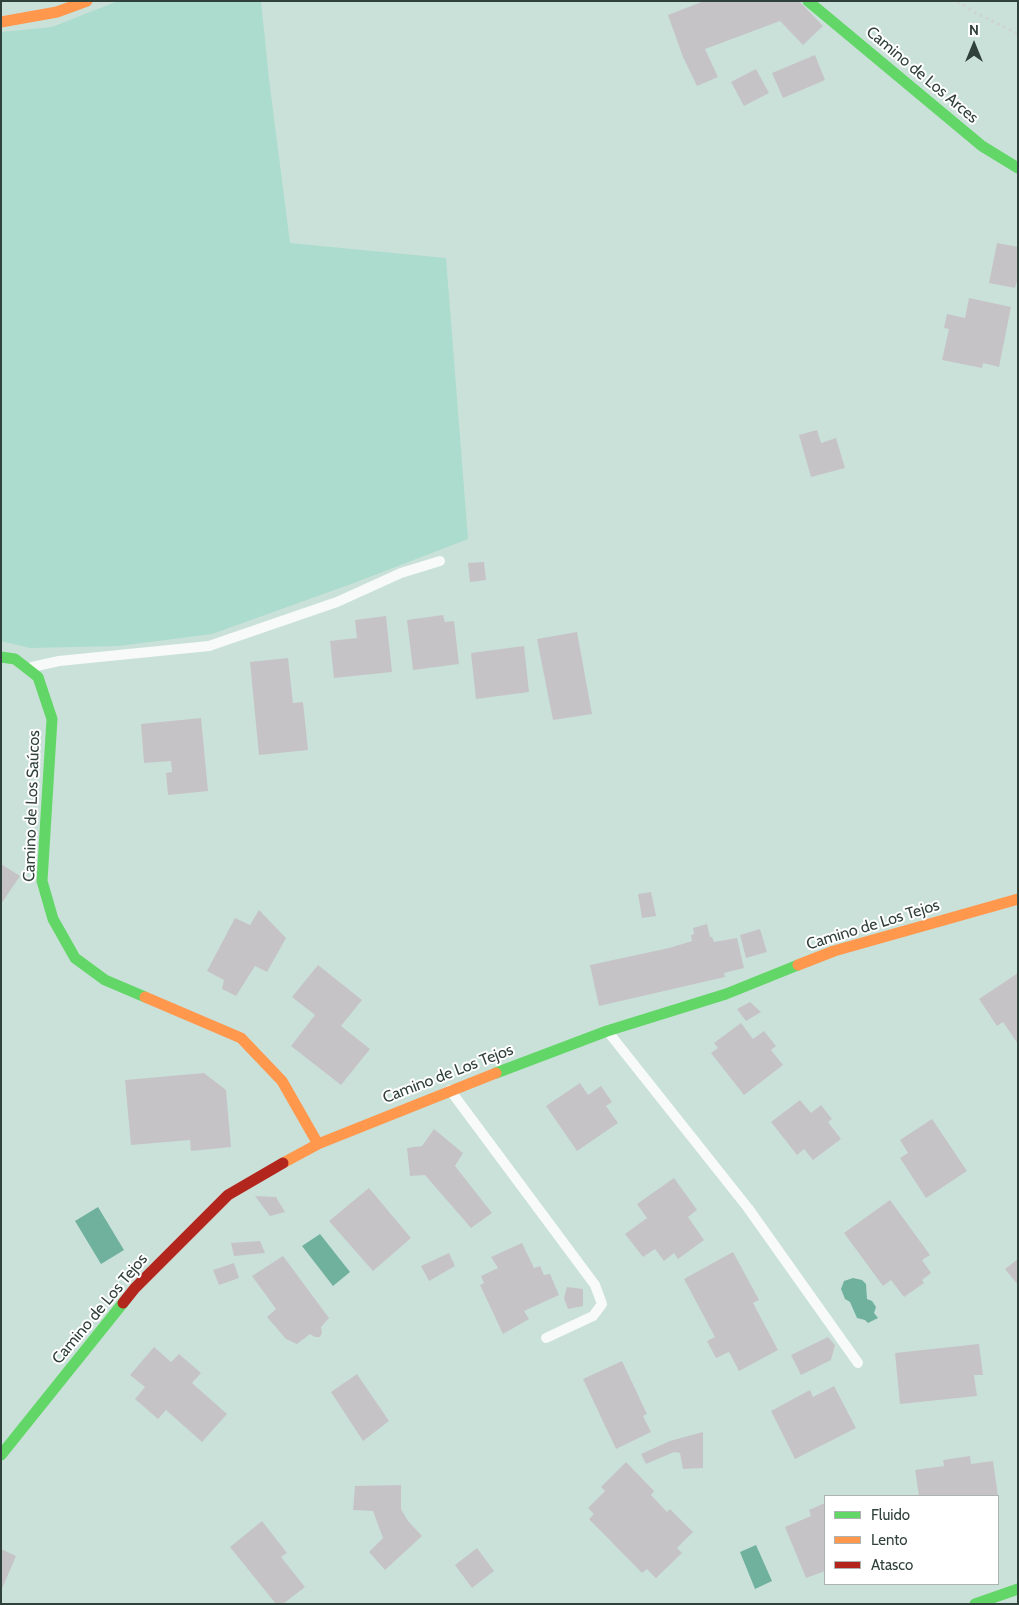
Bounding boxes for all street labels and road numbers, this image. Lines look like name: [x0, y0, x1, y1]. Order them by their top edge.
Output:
street label: Camino de Los Arces: [862, 22, 982, 128]
street label: Camino de Los Saúcos: [20, 730, 44, 882]
street label: Camino de Los Tejos: [804, 896, 942, 954]
street label: Camino de Los Tejos: [380, 1040, 516, 1108]
street label: Camino de Los Tejos: [48, 1250, 152, 1368]

